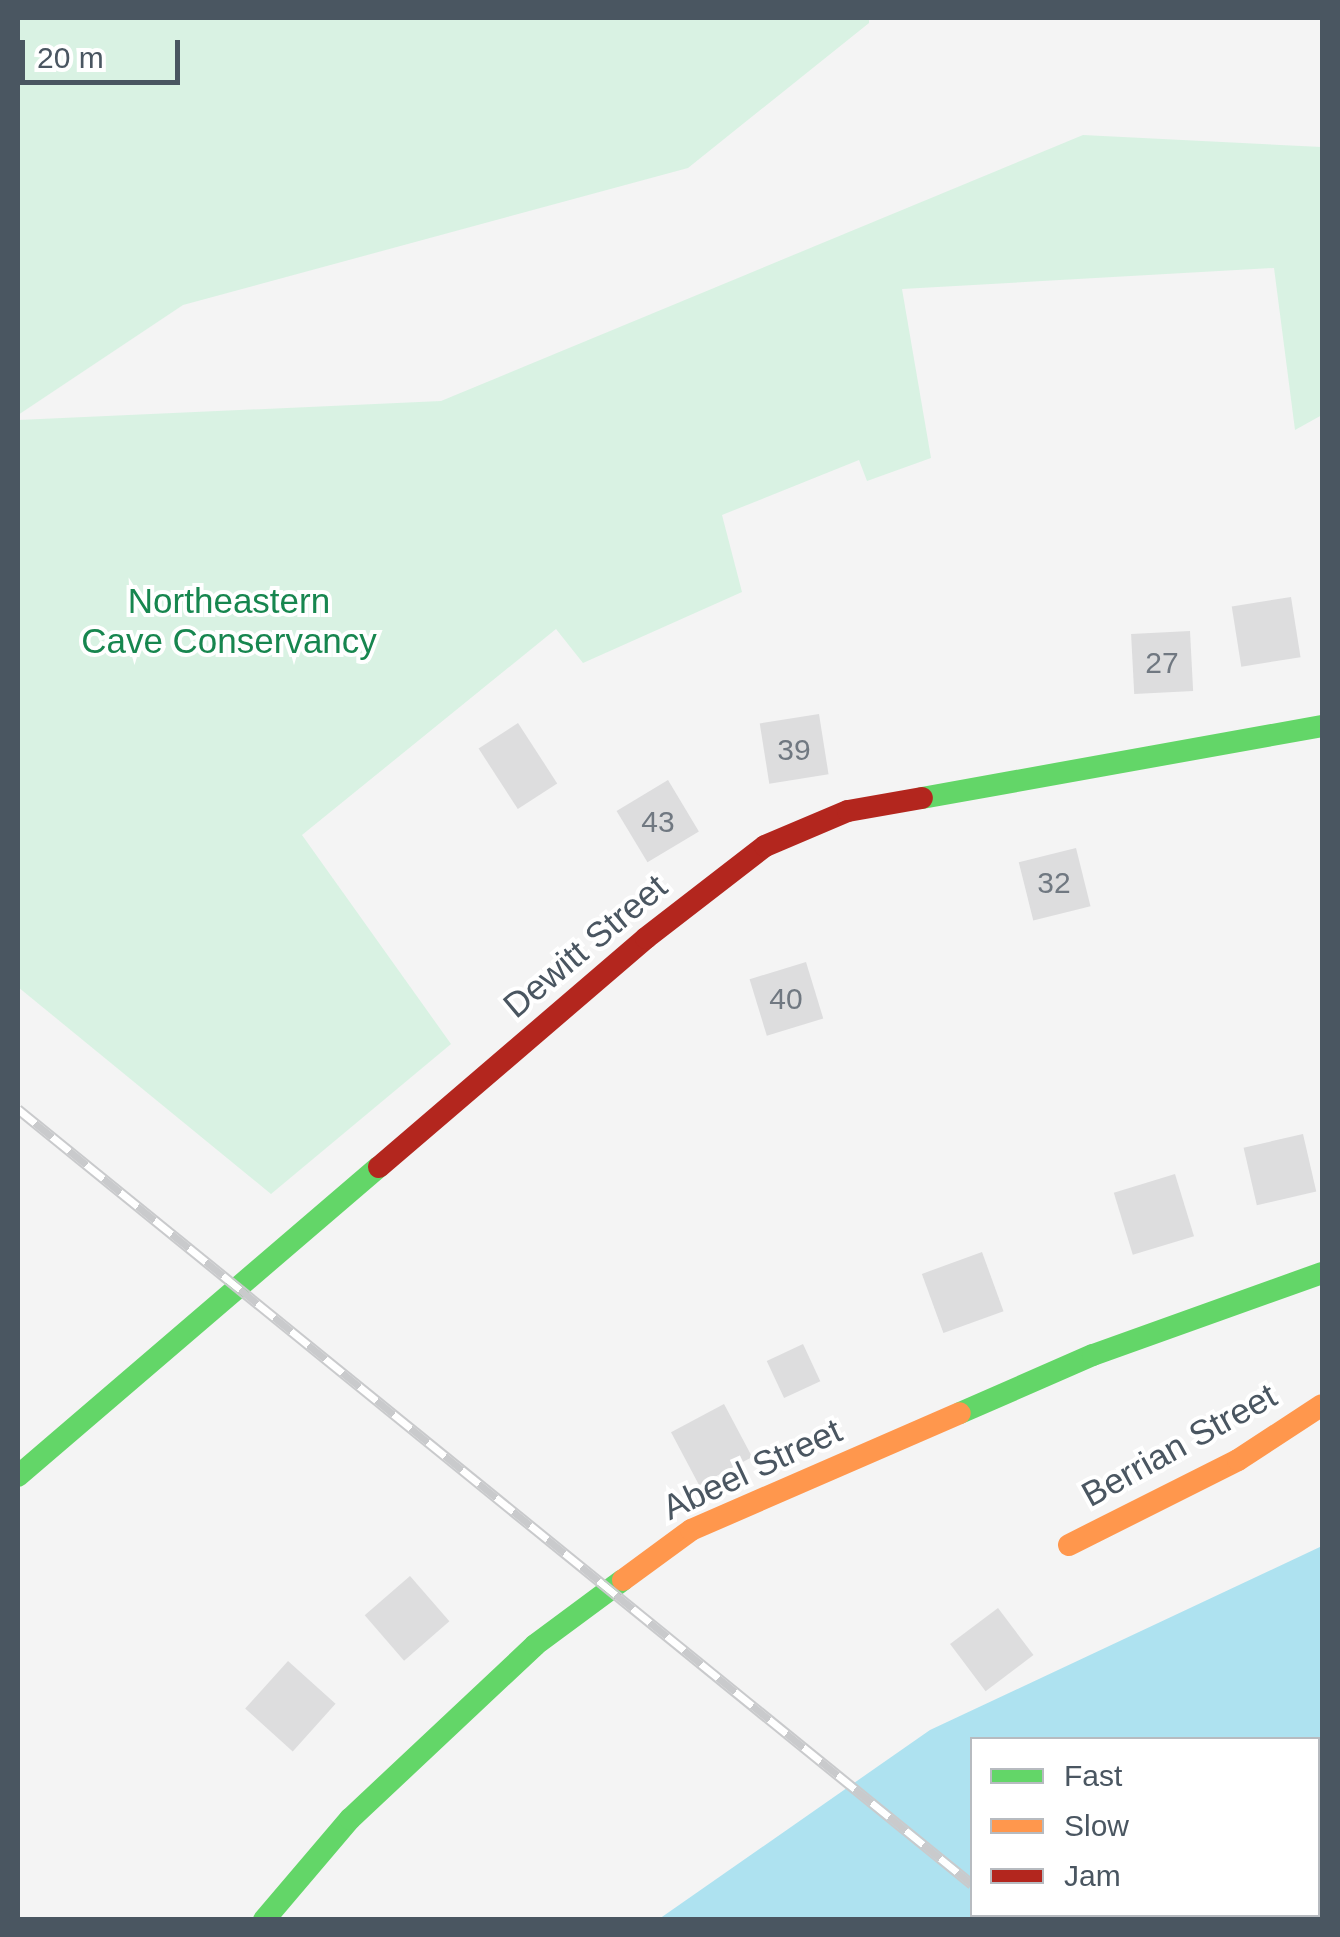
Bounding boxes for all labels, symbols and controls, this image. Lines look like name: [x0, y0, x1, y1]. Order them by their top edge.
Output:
scale bar: [25, 20, 185, 82]
text: 20 m: [37, 41, 104, 74]
park label: Northeastern Cave Conservancy: [81, 580, 377, 662]
house number: 27: [1145, 645, 1179, 681]
house number: 39: [777, 732, 811, 768]
house number: 43: [641, 804, 675, 840]
house number: 32: [1037, 865, 1071, 901]
street label: Dewitt Street: [495, 866, 675, 1026]
house number: 40: [769, 981, 803, 1017]
street label: Berrian Street: [1074, 1374, 1284, 1516]
street label: Abeel Street: [656, 1409, 848, 1529]
legend: [970, 1737, 1320, 1917]
text: Fast: [1064, 1759, 1122, 1792]
text: Slow: [1064, 1809, 1129, 1842]
text: Jam: [1064, 1859, 1121, 1892]

